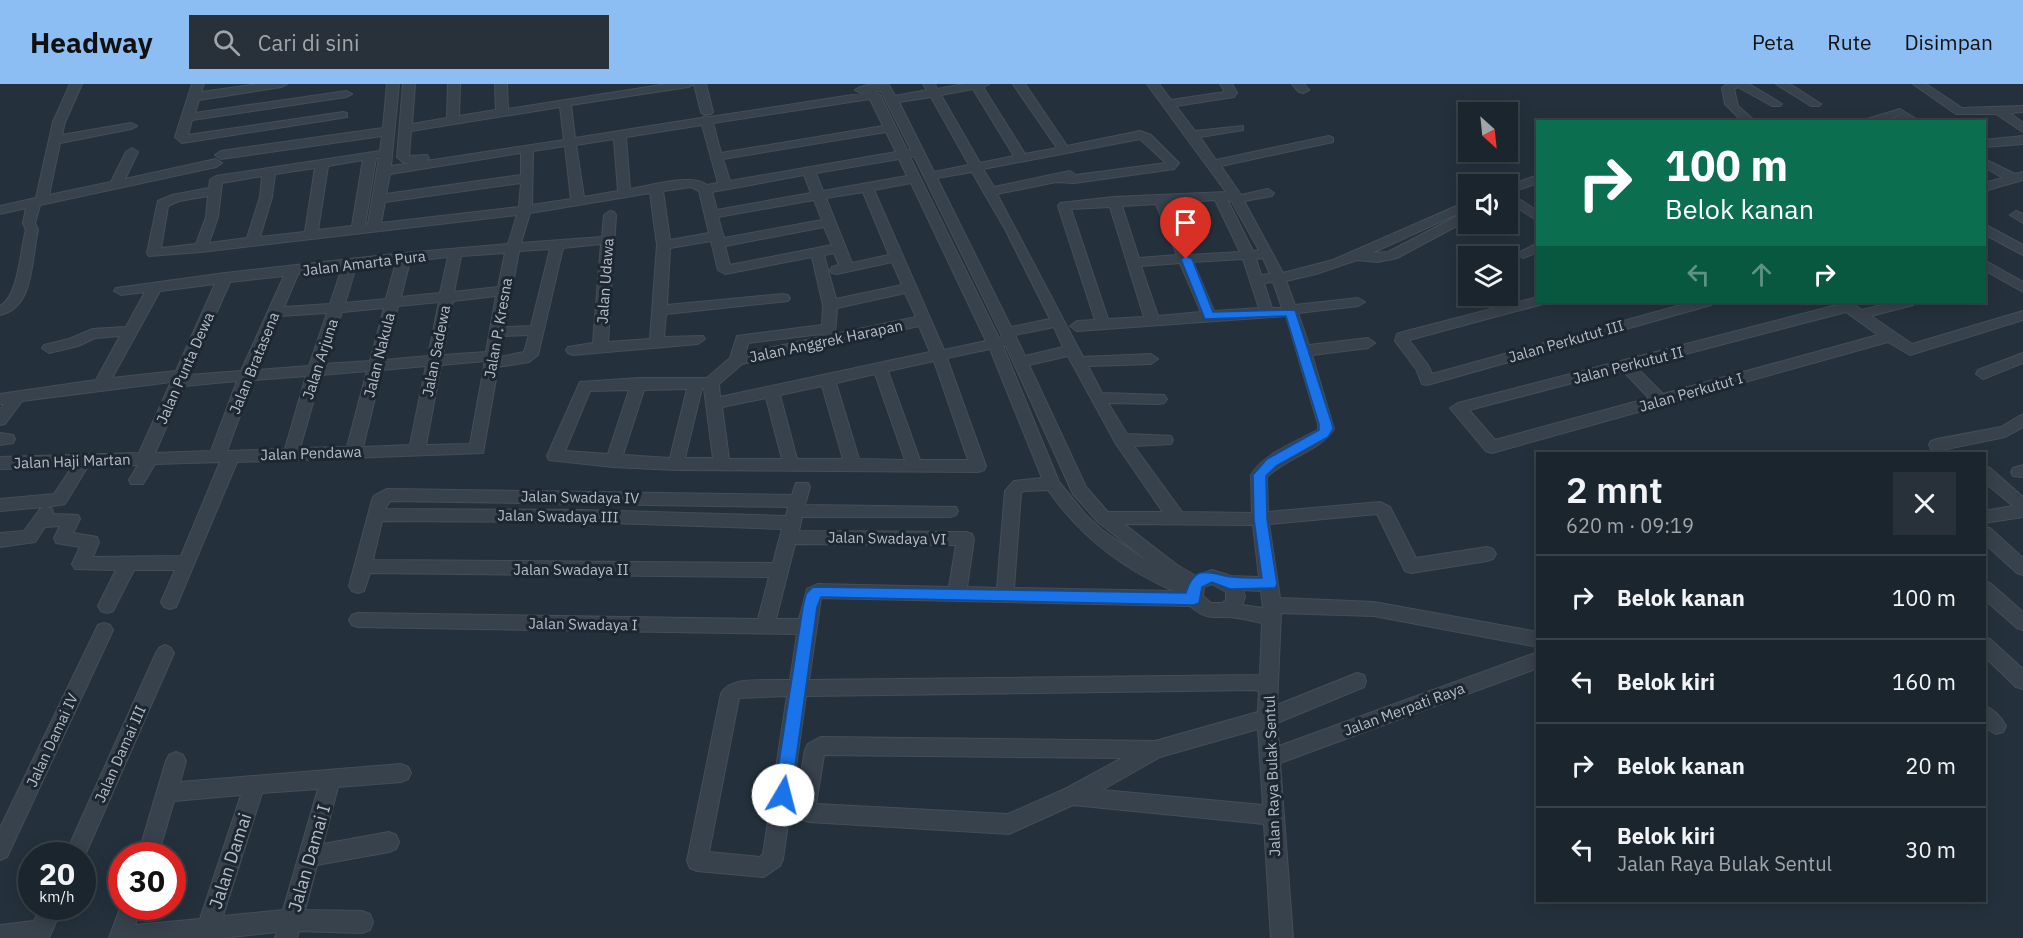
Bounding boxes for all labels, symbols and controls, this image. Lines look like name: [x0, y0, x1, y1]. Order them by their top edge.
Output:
search box: [189, 15, 609, 69]
text: Headway: [30, 24, 153, 61]
icon: search: [210, 26, 243, 59]
text: Cari di sini: [258, 28, 360, 57]
text: Peta: [1752, 28, 1794, 56]
text: Rute: [1827, 28, 1872, 56]
text: Disimpan: [1905, 28, 1993, 56]
north arrow: [1458, 102, 1518, 162]
map controls: [1458, 102, 1518, 306]
text: 100 m: [1665, 138, 1788, 193]
icon: right: [1566, 144, 1644, 222]
button: sound: [1458, 174, 1518, 234]
text: Belok kanan: [1665, 191, 1814, 226]
pin: [1160, 197, 1211, 259]
icon: arrive: [1169, 206, 1202, 239]
street label: Jalan Udawa: [593, 237, 617, 325]
street label: Jalan Amarta Pura: [301, 246, 427, 280]
button: layers: [1458, 246, 1518, 306]
icon: left: [1682, 258, 1715, 291]
icon: ahead: [1745, 258, 1778, 291]
icon: right: [1808, 258, 1841, 291]
street label: Jalan P. Kresna: [480, 276, 516, 380]
street label: Jalan Sadewa: [418, 304, 454, 398]
street label: Jalan Punta Dewa: [152, 309, 218, 427]
street label: Jalan Bratasena: [225, 309, 283, 417]
street label: Jalan Nakula: [359, 311, 399, 399]
street label: Jalan Anggrek Harapan: [748, 315, 904, 367]
street label: Jalan Perkutut III: [1506, 315, 1626, 367]
street label: Jalan Arjuna: [298, 316, 342, 402]
street label: Jalan Perkutut II: [1571, 342, 1685, 388]
street label: Jalan Perkutut I: [1637, 368, 1745, 416]
street label: Jalan Pendawa: [260, 442, 362, 464]
street label: Jalan Haji Martan: [13, 449, 131, 473]
text: 2 mnt: [1566, 466, 1663, 513]
button: close: [1893, 472, 1956, 535]
street label: Jalan Swadaya IV: [521, 486, 639, 508]
street label: Jalan Swadaya III: [497, 505, 619, 527]
text: 620 m · 09:19: [1566, 512, 1694, 539]
street label: Jalan Swadaya VI: [828, 527, 946, 549]
street label: Jalan Swadaya II: [513, 560, 629, 579]
icon: right: [1566, 581, 1599, 614]
text: Belok kanan: [1617, 583, 1745, 612]
text: 100 m: [1892, 583, 1956, 612]
street label: Jalan Swadaya I: [528, 614, 638, 634]
icon: left: [1566, 665, 1599, 698]
text: Belok kiri: [1617, 667, 1715, 696]
text: 160 m: [1892, 667, 1956, 696]
street label: Jalan Merpati Raya: [1341, 678, 1467, 740]
street label: Jalan Damai IV: [22, 690, 82, 790]
street label: Jalan Raya Bulak Sentul: [1260, 695, 1284, 857]
street label: Jalan Damai III: [90, 703, 150, 805]
icon: right: [1566, 749, 1599, 782]
text: Belok kanan: [1617, 751, 1745, 780]
text: 20 m: [1905, 751, 1956, 780]
position arrow: [751, 763, 815, 827]
street label: Jalan Damai I: [283, 802, 335, 914]
street label: Jalan Damai: [204, 810, 256, 912]
text: Belok kiri: [1617, 821, 1715, 850]
icon: left: [1566, 833, 1599, 866]
text: 30 m: [1905, 835, 1956, 864]
speed limit sign: 30: [108, 842, 186, 920]
text: Jalan Raya Bulak Sentul: [1617, 850, 1832, 877]
text: 20: [39, 854, 75, 893]
text: km/h: [39, 887, 75, 906]

